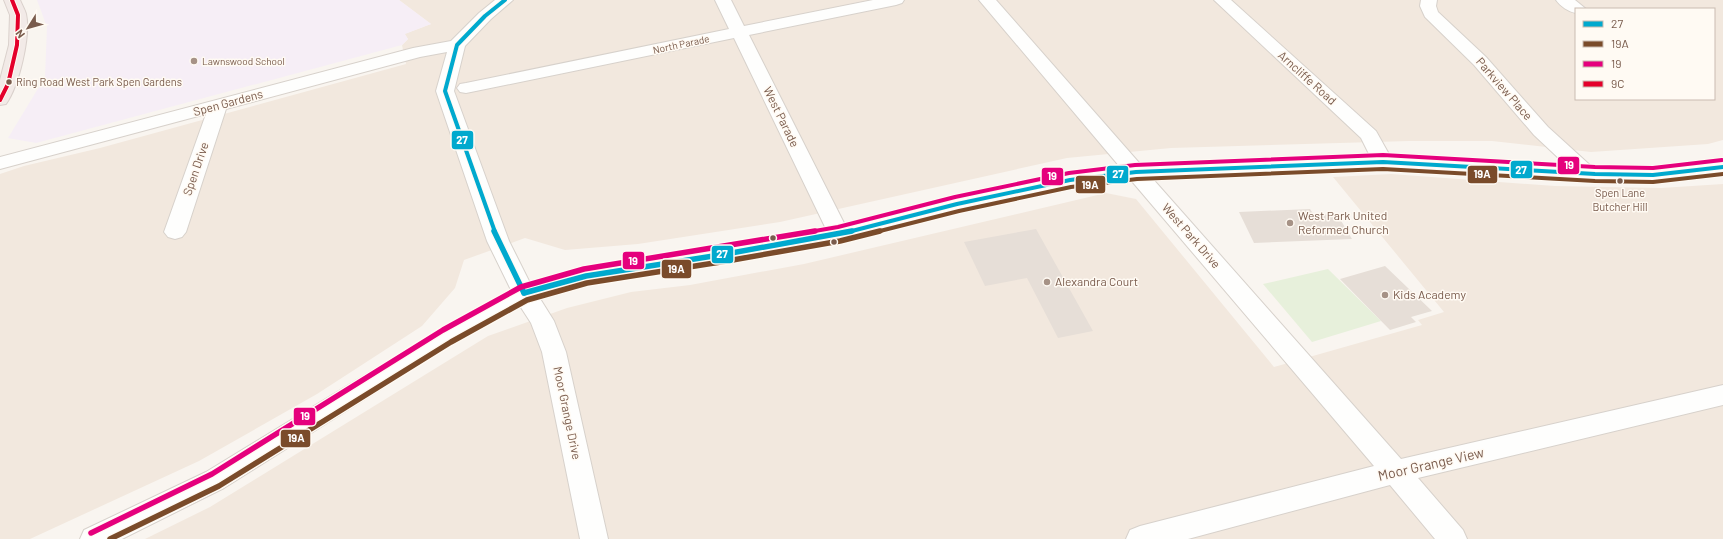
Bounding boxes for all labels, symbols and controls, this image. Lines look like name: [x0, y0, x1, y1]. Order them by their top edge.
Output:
north arrow: [8, 8, 48, 48]
legend: [1575, 8, 1715, 100]
text: 27: [1611, 16, 1623, 30]
text: N: [12, 27, 27, 41]
street label: North Parade: [652, 32, 710, 56]
text: 19A: [1611, 36, 1629, 50]
street label: Arncliffe Road: [1276, 47, 1340, 107]
street label: Parkview Place: [1474, 54, 1536, 122]
place label: Lawnswood School: [202, 55, 285, 67]
marker: Lawnswood School: [189, 56, 199, 66]
text: 19: [1611, 56, 1621, 70]
place label: Ring Road West Park Spen Gardens: [16, 75, 182, 88]
text: 9C: [1611, 76, 1625, 90]
marker: Ring Road West Park Spen Gardens: [4, 77, 14, 87]
street label: West Parade: [761, 84, 803, 149]
street label: Spen Gardens: [191, 86, 264, 118]
line badge: 27: [451, 130, 474, 150]
text: 27: [456, 133, 468, 146]
street label: Spen Drive: [179, 140, 211, 197]
line badge: 19: [1557, 156, 1580, 175]
text: 19: [1564, 158, 1574, 171]
line badge: 27: [1510, 160, 1533, 179]
text: 27: [1515, 163, 1527, 176]
line badge: 27: [1106, 165, 1129, 184]
line badge: 19A: [1467, 165, 1498, 184]
line badge: 19: [1041, 167, 1064, 186]
text: 27: [1112, 167, 1124, 180]
text: 19A: [1473, 167, 1491, 180]
text: 19: [1047, 169, 1057, 182]
line badge: 19A: [1075, 175, 1106, 194]
marker: Spen Lane Butcher Hill: [1615, 176, 1625, 186]
text: 19A: [1081, 178, 1099, 191]
place label: Spen Lane Butcher Hill: [1592, 186, 1648, 213]
street label: West Park Drive: [1160, 200, 1224, 271]
place label: West Park United Reformed Church: [1298, 208, 1389, 236]
marker: West Park United Reformed Church: [1285, 218, 1295, 228]
unlabelled marker: [768, 233, 778, 243]
unlabelled marker: [829, 237, 839, 247]
line badge: 27: [711, 245, 734, 264]
text: 27: [716, 247, 728, 260]
line badge: 19: [622, 251, 645, 270]
text: 19: [628, 254, 638, 267]
line badge: 19A: [661, 259, 692, 279]
text: 19A: [667, 262, 685, 275]
place label: Alexandra Court: [1055, 274, 1138, 288]
marker: Alexandra Court: [1042, 277, 1052, 287]
place label: Kids Academy: [1393, 287, 1466, 301]
marker: Kids Academy: [1380, 290, 1390, 300]
street label: Moor Grange Drive: [551, 365, 585, 461]
line badge: 19: [293, 407, 316, 426]
text: 19: [300, 409, 310, 422]
line badge: 19A: [280, 429, 311, 448]
text: 19A: [287, 431, 305, 444]
street label: Moor Grange View: [1376, 443, 1486, 484]

